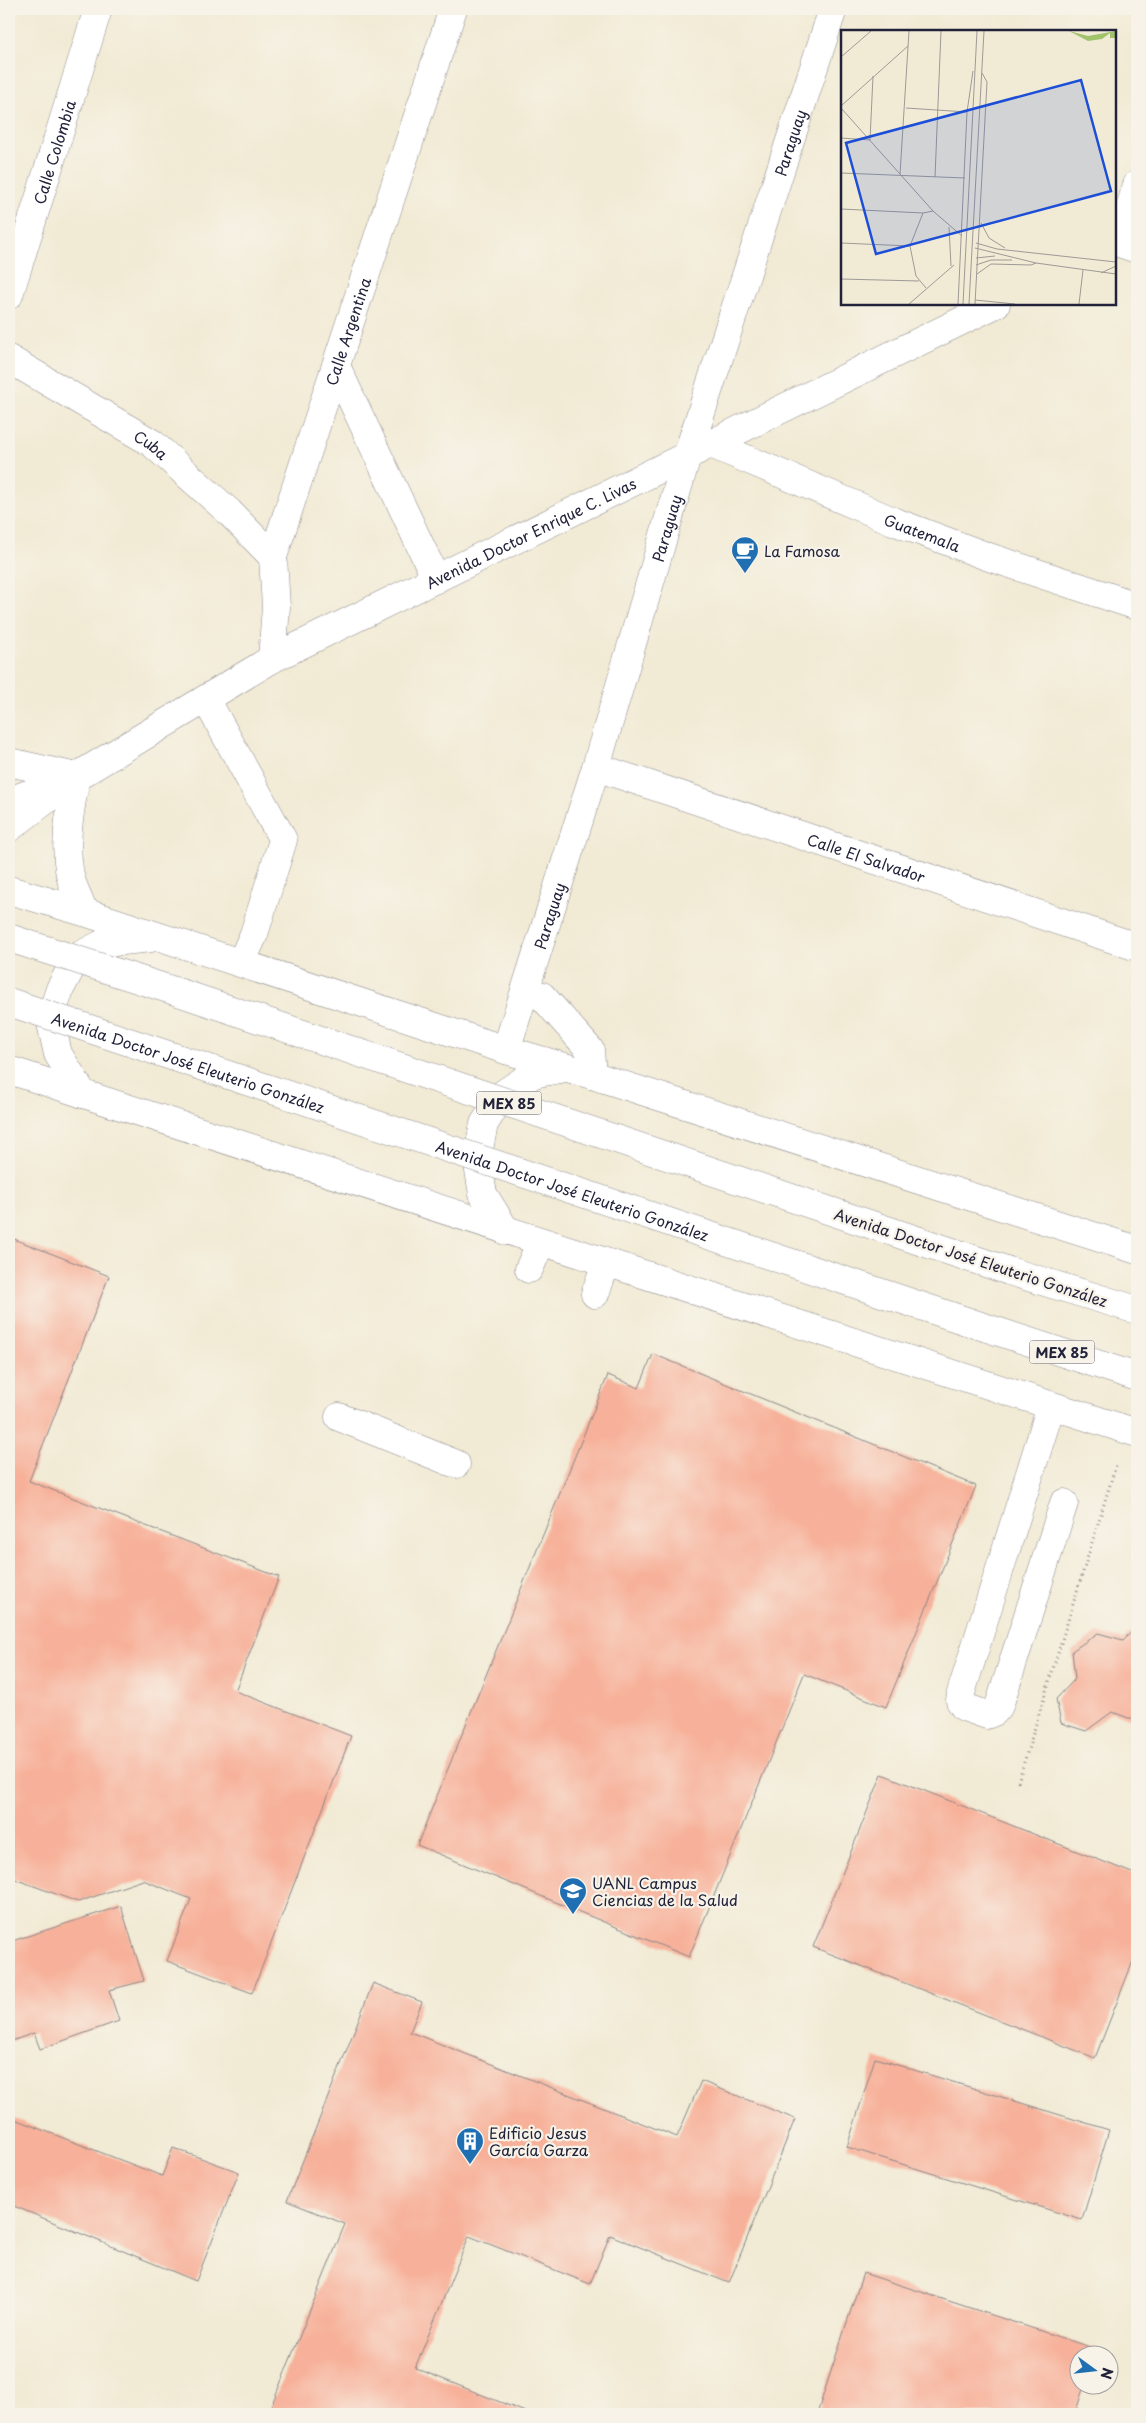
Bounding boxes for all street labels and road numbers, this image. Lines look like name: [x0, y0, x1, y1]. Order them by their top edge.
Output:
street label: Calle Colombia: [26, 96, 81, 207]
street label: Paraguay: [768, 106, 811, 179]
street label: Calle Argentina: [319, 274, 376, 388]
street label: Cuba: [130, 424, 174, 465]
street label: Avenida Doctor Enrique C. Livas: [422, 471, 640, 594]
street label: Paraguay: [645, 492, 687, 564]
street label: Guatemala: [881, 507, 964, 557]
street label: Calle El Salvador: [804, 827, 929, 887]
street label: Paraguay: [527, 879, 570, 952]
street label: Avenida Doctor José Eleuterio González: [49, 1006, 328, 1118]
road number: MEX 85: [476, 1092, 542, 1114]
street label: Avenida Doctor José Eleuterio González: [433, 1134, 712, 1246]
street label: Avenida Doctor José Eleuterio González: [831, 1202, 1111, 1312]
road number: MEX 85: [1030, 1340, 1094, 1364]

